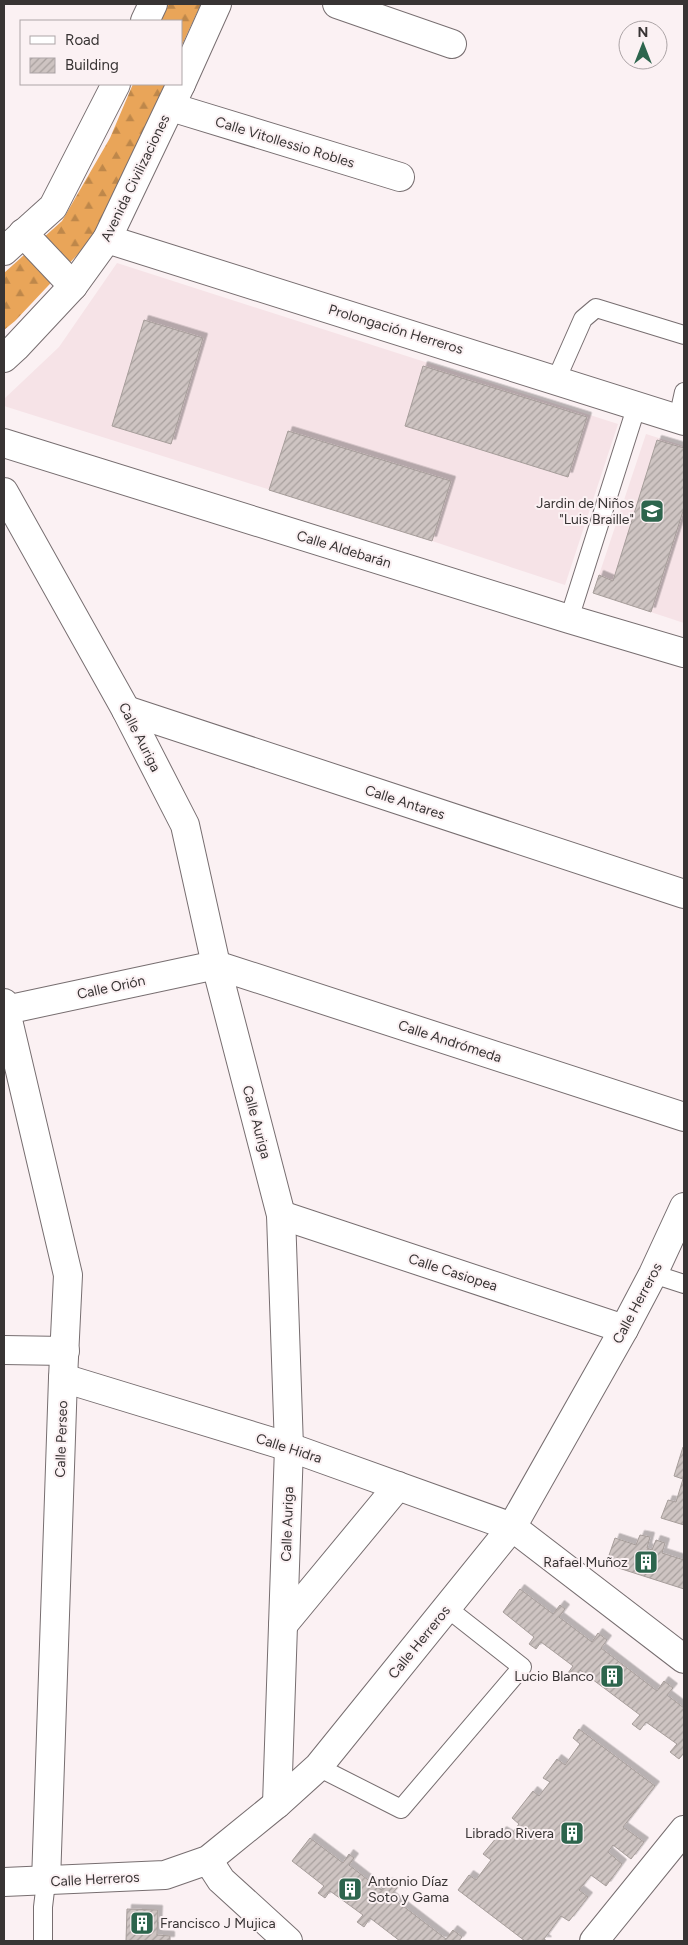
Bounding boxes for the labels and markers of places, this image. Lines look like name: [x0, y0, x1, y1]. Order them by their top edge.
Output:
place label: Jardin de Niños "Luis Braille": [536, 495, 634, 528]
school or university icon: Jardin de Niños "Luis Braille": [639, 498, 665, 524]
building icon: Rafael Muñoz: [633, 1549, 659, 1575]
place label: Rafael Muñoz: [543, 1554, 628, 1571]
building icon: Lucio Blanco: [599, 1663, 625, 1689]
place label: Lucio Blanco: [514, 1668, 594, 1685]
building icon: Librado Rivera: [559, 1820, 585, 1846]
place label: Librado Rivera: [465, 1825, 554, 1842]
place label: Antonio Díaz Soto y Gama: [368, 1873, 449, 1906]
building icon: Antonio Díaz Soto y Gama: [337, 1876, 363, 1902]
building icon: Francisco J Mujica: [129, 1910, 155, 1936]
place label: Francisco J Mujica: [160, 1915, 276, 1932]

